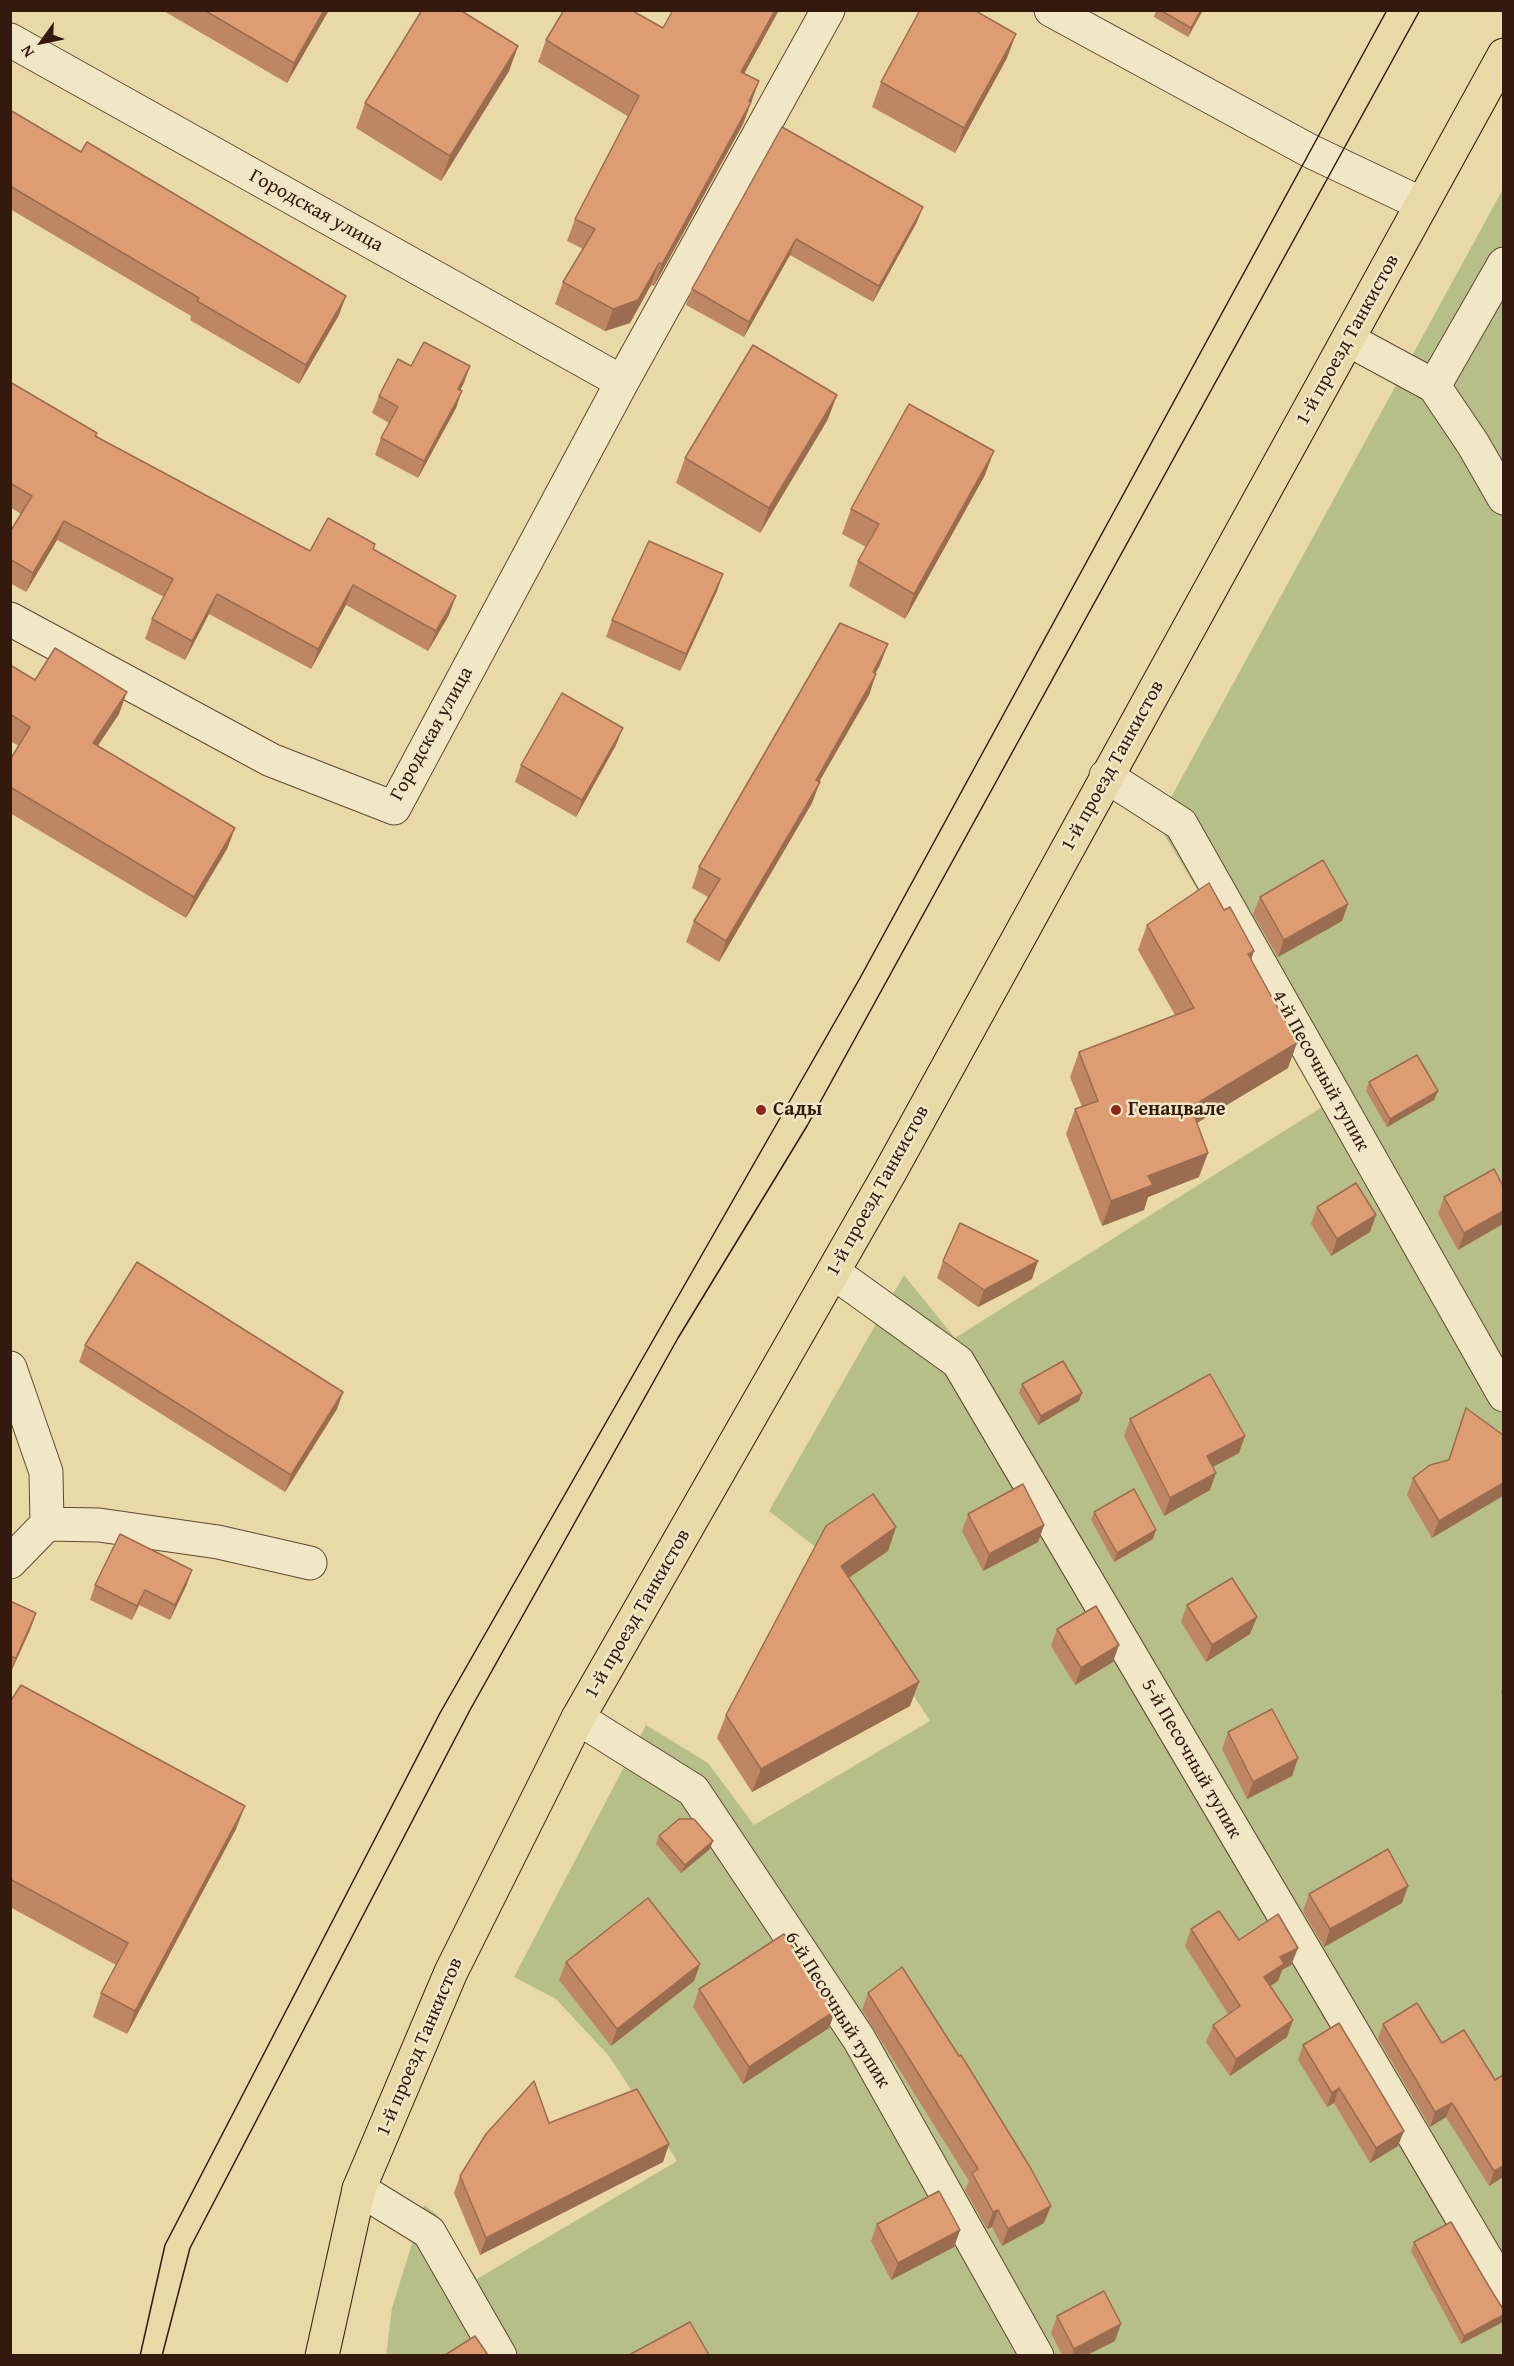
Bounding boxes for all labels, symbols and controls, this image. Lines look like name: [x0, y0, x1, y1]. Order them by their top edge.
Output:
north arrow: [12, 12, 72, 72]
text: N: [14, 41, 40, 63]
street label: Городская улица: [245, 164, 387, 258]
street label: 1-й проезд Танкистов: [1291, 250, 1405, 430]
street label: Городская улица: [385, 663, 479, 805]
street label: 1-й проезд Танкистов: [1056, 676, 1170, 856]
street label: 4-й Песочный тупик: [1266, 986, 1374, 1156]
place label: Сады: [773, 1098, 822, 1122]
place label: Генацвале: [1128, 1098, 1226, 1122]
street label: 1-й проезд Танкистов: [821, 1101, 935, 1281]
marker: Сады: [754, 1103, 768, 1117]
marker: Генацвале: [1109, 1103, 1123, 1117]
street label: 1-й проезд Танкистов: [580, 1525, 696, 1703]
street label: 5-й Песочный тупик: [1136, 1675, 1246, 1843]
street label: 6-й Песочный тупик: [779, 1927, 895, 2093]
street label: 1-й проезд Танкистов: [372, 1954, 468, 2140]

